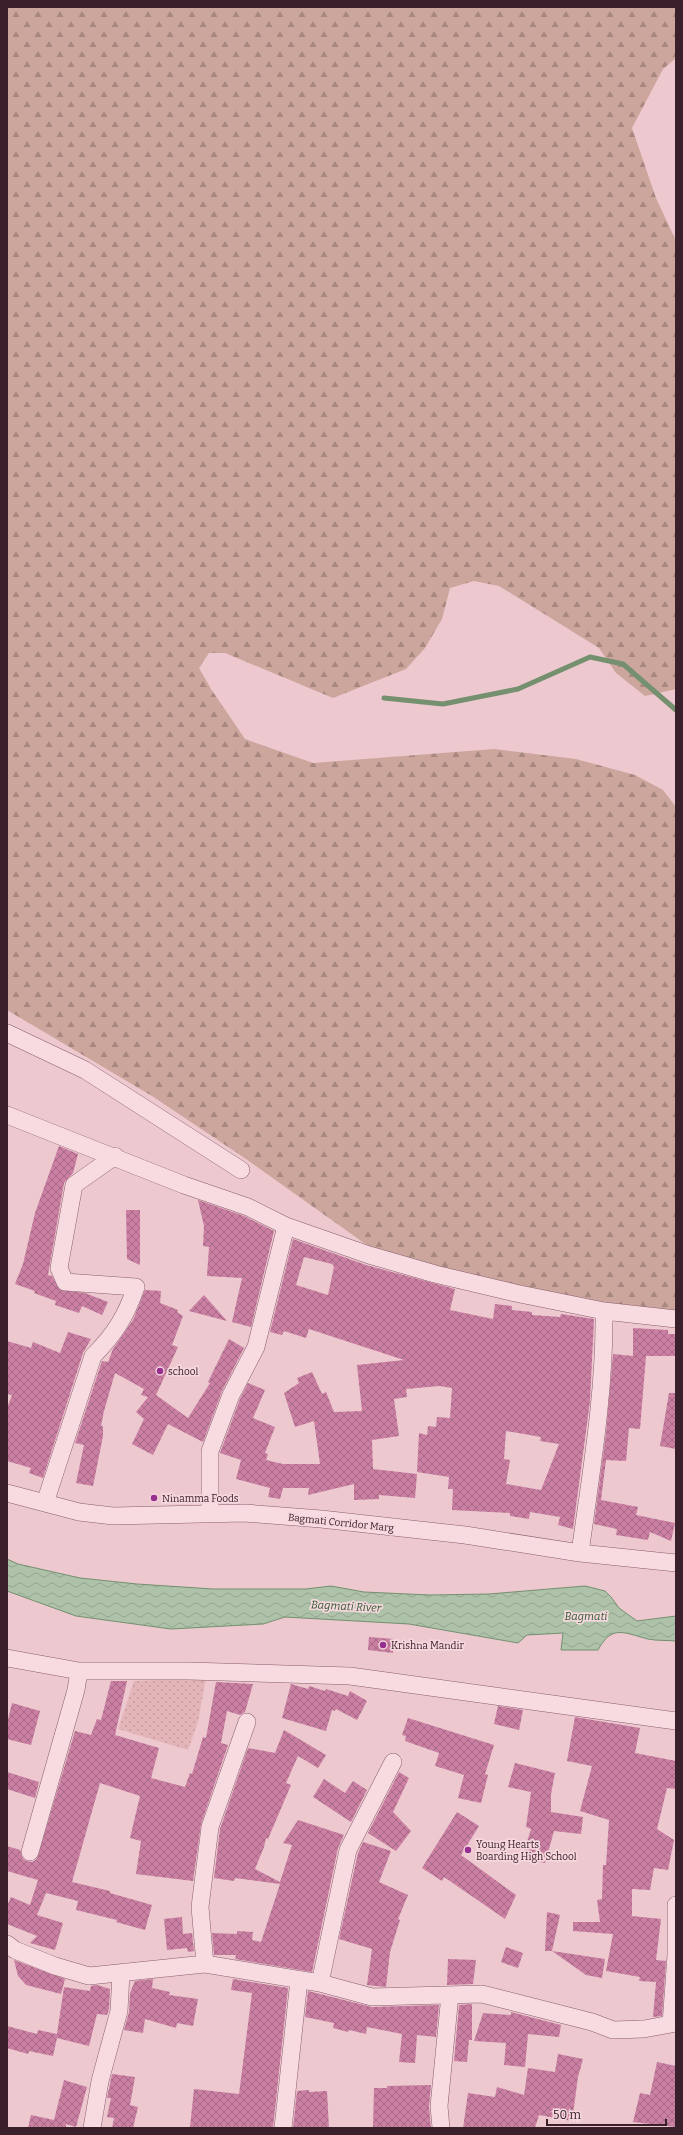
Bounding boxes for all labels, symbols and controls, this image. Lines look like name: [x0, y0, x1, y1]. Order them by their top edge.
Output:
marker: school: [155, 1366, 165, 1376]
place label: school: [168, 1366, 198, 1378]
marker: Ninamma Foods: [149, 1493, 159, 1503]
place label: Ninamma Foods: [162, 1493, 239, 1505]
street label: Bagmati Corridor Marg: [287, 1511, 395, 1535]
water label: Bagmati River: [311, 1598, 382, 1615]
water label: Bagmati: [564, 1610, 608, 1623]
marker: Krishna Mandir: [378, 1640, 388, 1650]
place label: Krishna Mandir: [391, 1640, 464, 1652]
place label: Young Hearts Boarding High School: [476, 1839, 577, 1863]
marker: Young Hearts Boarding High School: [463, 1845, 473, 1855]
scale bar: [547, 2101, 666, 2127]
text: 50 m: [553, 2108, 582, 2122]

